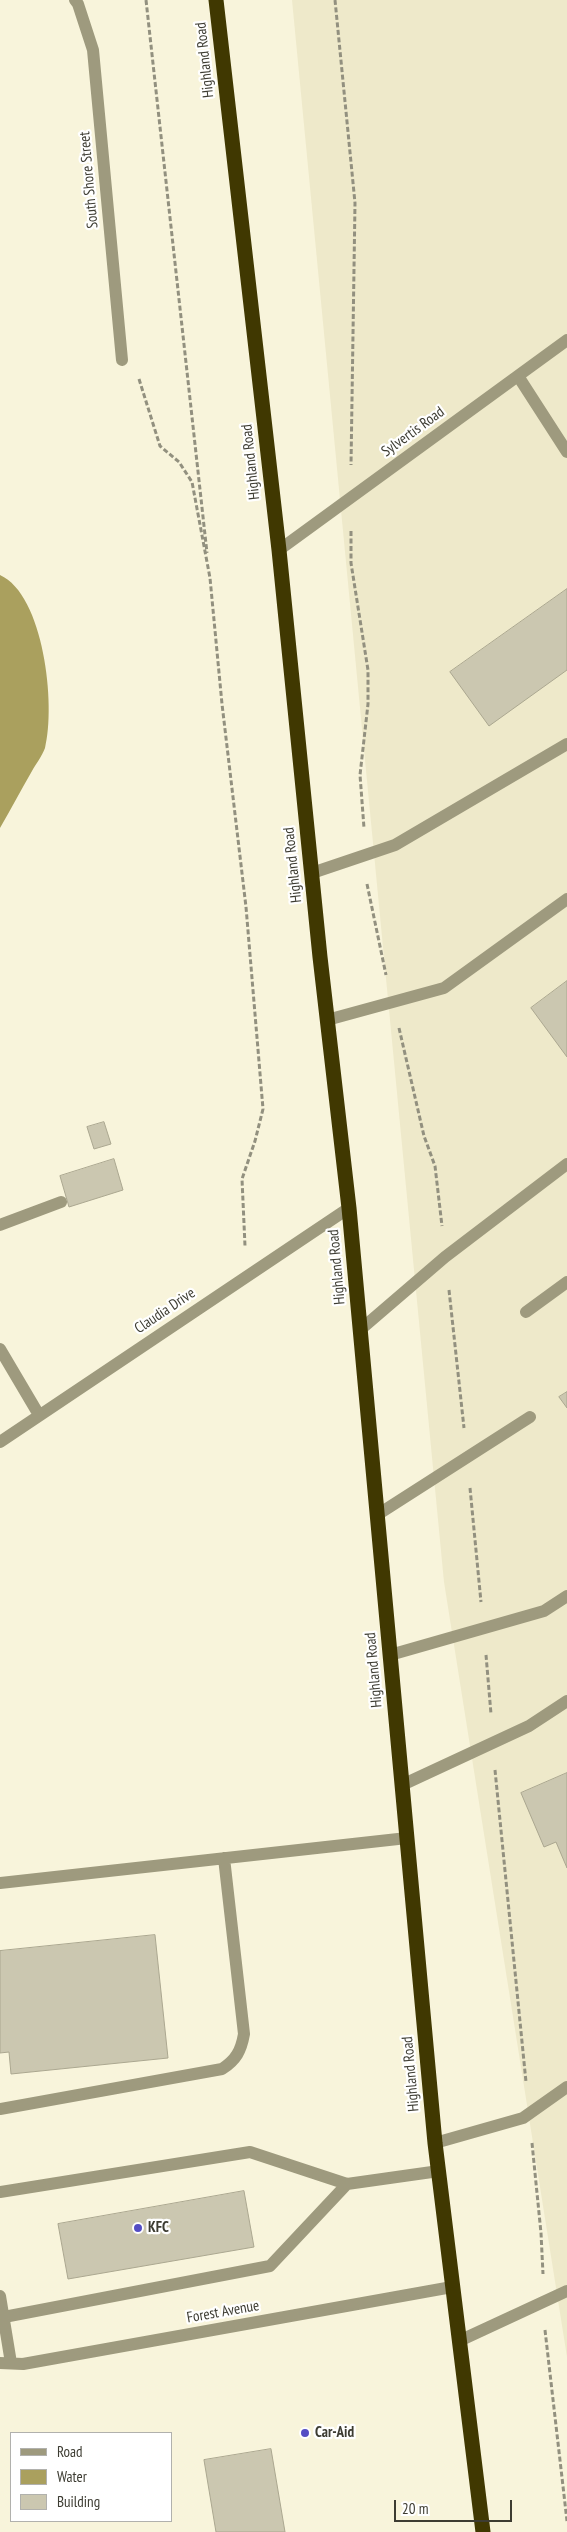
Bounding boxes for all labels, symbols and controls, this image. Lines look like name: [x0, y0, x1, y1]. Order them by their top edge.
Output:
street label: Highland Road: [192, 21, 218, 99]
street label: South Shore Street: [76, 131, 102, 229]
street label: Sylvertis Road: [378, 403, 448, 461]
street label: Highland Road: [238, 423, 264, 501]
street label: Highland Road: [280, 826, 306, 904]
street label: Highland Road: [325, 1228, 349, 1306]
street label: Claudia Drive: [131, 1284, 199, 1338]
street label: Highland Road: [362, 1631, 386, 1709]
street label: Highland Road: [399, 2035, 423, 2113]
place label: KFC: [148, 2219, 169, 2237]
marker: KFC: [132, 2222, 144, 2234]
street label: Forest Avenue: [185, 2297, 261, 2327]
place label: Car-Aid: [315, 2424, 354, 2442]
marker: Car-Aid: [299, 2427, 311, 2439]
legend: [10, 2432, 172, 2522]
text: Road: [57, 2442, 83, 2461]
text: Water: [57, 2467, 87, 2486]
scale bar: [397, 2490, 514, 2522]
text: Building: [57, 2492, 100, 2511]
text: 20 m: [402, 2499, 428, 2518]

